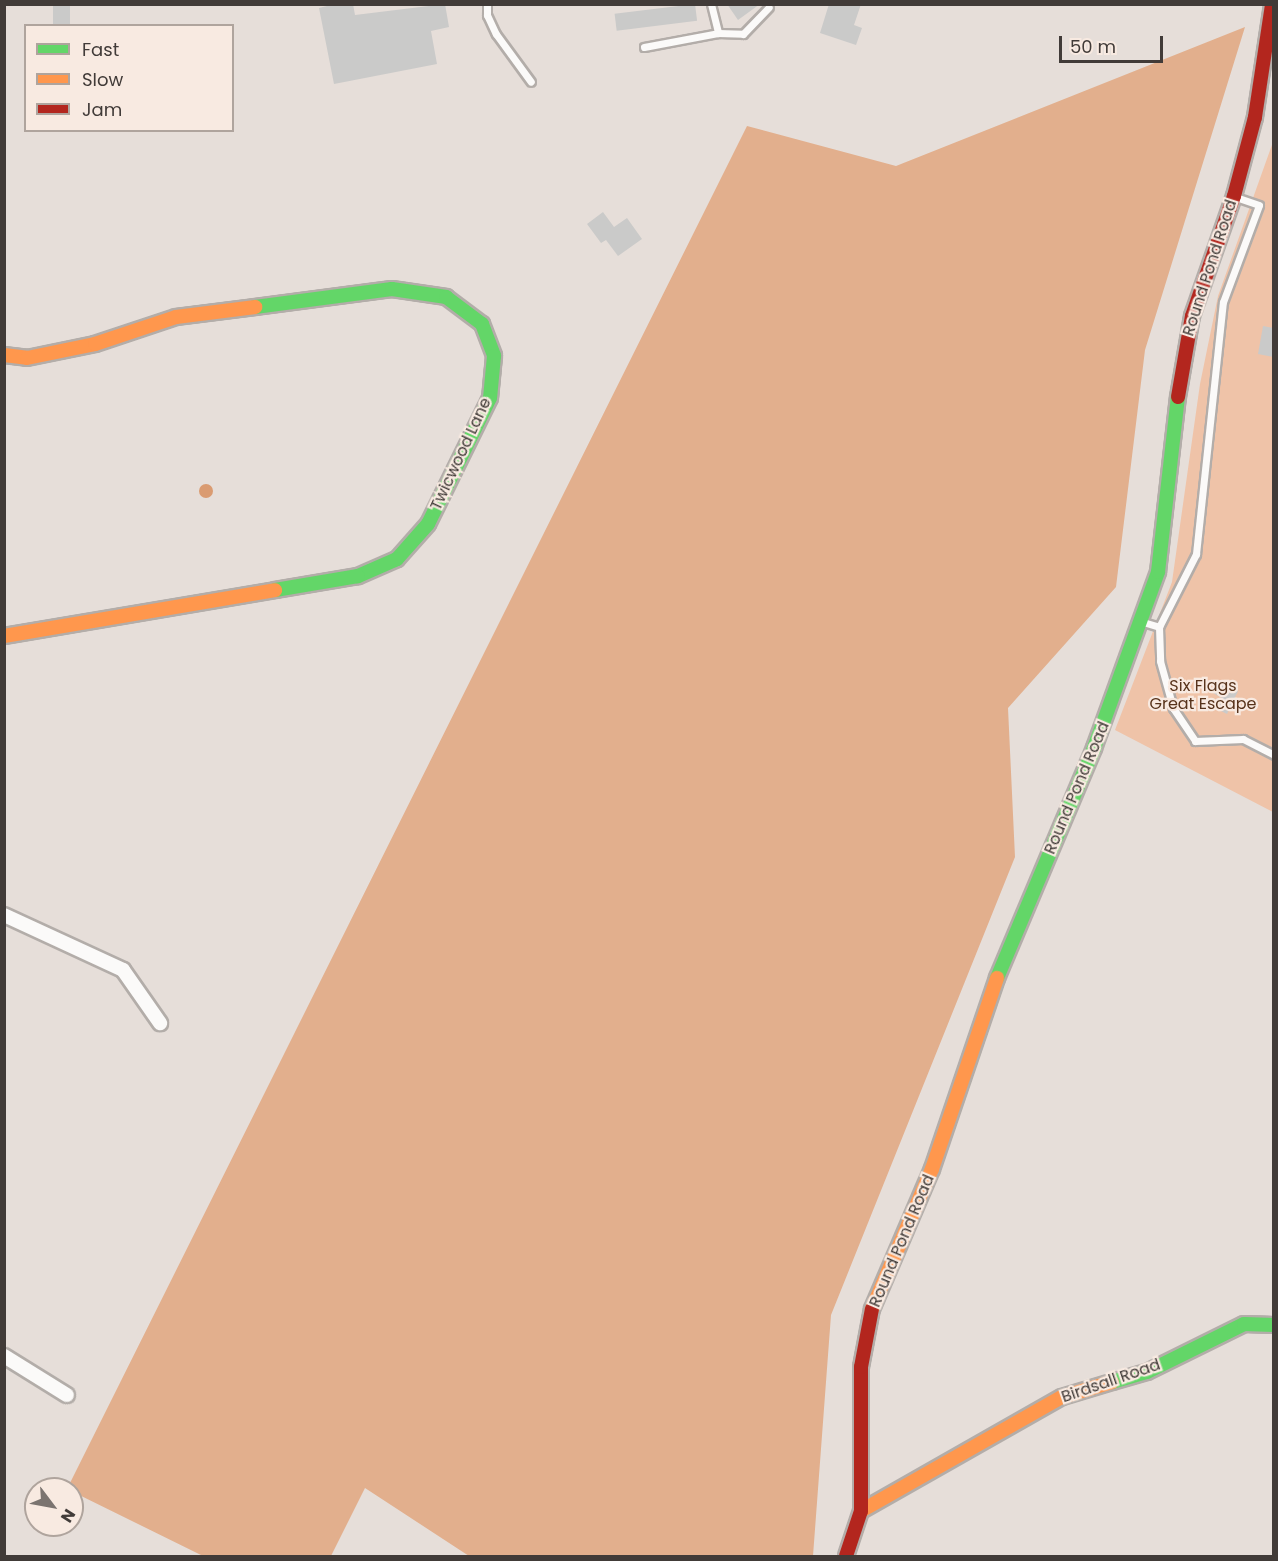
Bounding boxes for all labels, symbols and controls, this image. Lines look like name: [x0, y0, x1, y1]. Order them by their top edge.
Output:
legend: [24, 24, 234, 132]
scale bar: [1062, 24, 1166, 62]
text: 50 m: [1070, 34, 1116, 59]
text: Fast: [82, 37, 119, 62]
text: Slow: [82, 67, 123, 92]
text: Jam: [82, 97, 122, 122]
street label: Round Pond Road: [1179, 198, 1241, 338]
street label: Twicwood Lane: [427, 395, 495, 513]
park label: Six Flags Great Escape: [1149, 676, 1257, 714]
street label: Round Pond Road: [1040, 719, 1114, 857]
street label: Round Pond Road: [865, 1172, 939, 1310]
street label: Birdsall Road: [1059, 1355, 1163, 1407]
north arrow: [24, 1477, 84, 1537]
text: N: [55, 1505, 81, 1527]

